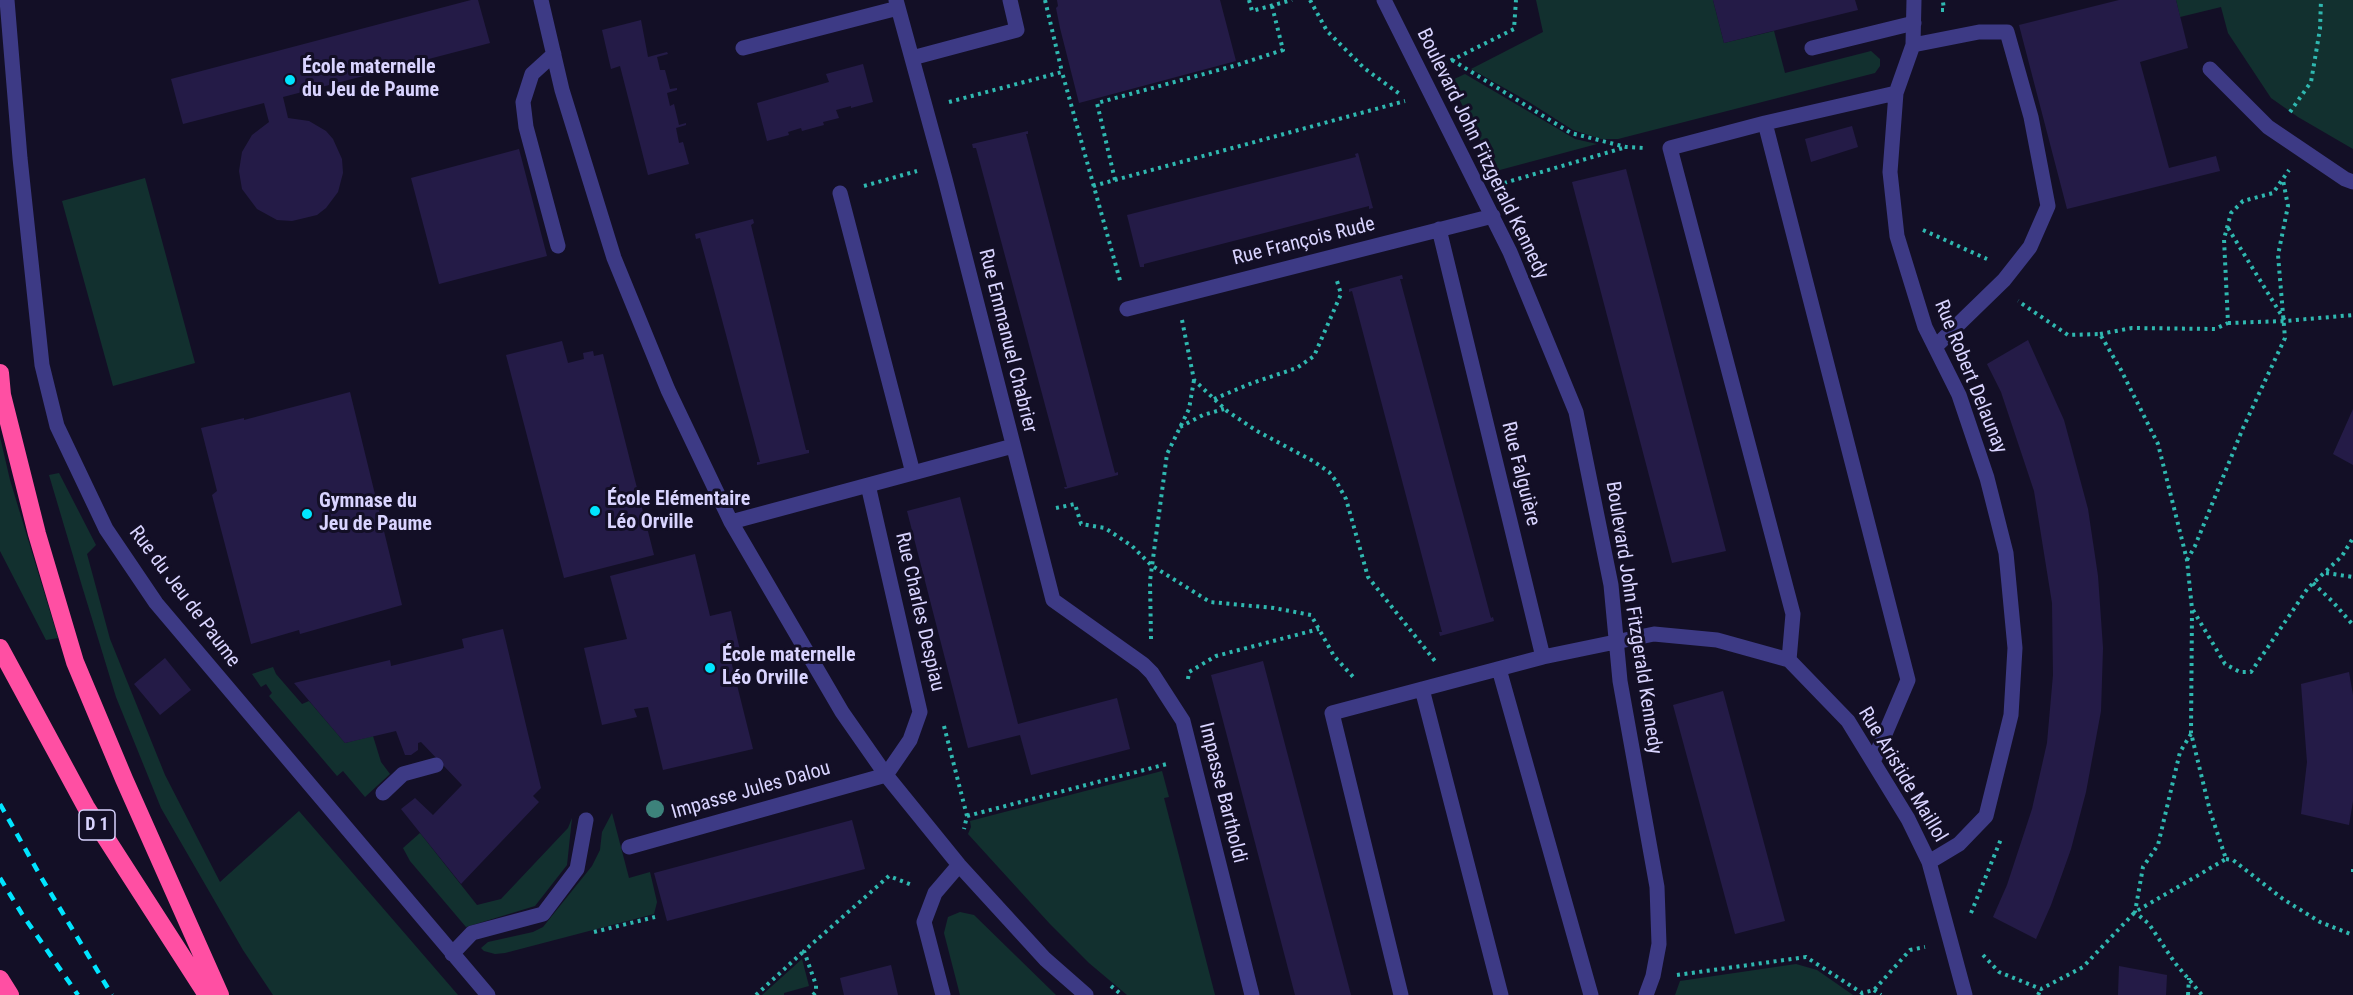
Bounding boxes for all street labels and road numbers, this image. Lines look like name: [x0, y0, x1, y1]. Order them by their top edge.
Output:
street label: Boulevard John Fitzgerald Kennedy: [1411, 25, 1553, 283]
street label: Rue François Rude: [1230, 213, 1378, 271]
street label: Rue Emmanuel Chabrier: [973, 247, 1041, 435]
street label: Rue Robert Delaunay: [1928, 297, 2012, 457]
street label: Rue Falguière: [1495, 419, 1545, 529]
street label: Boulevard John Fitzgerald Kennedy: [1600, 480, 1666, 756]
street label: Rue du Jeu de Paume: [123, 522, 245, 672]
street label: Rue Charles Despiau: [889, 530, 949, 694]
street label: Rue Aristide Maillol: [1852, 703, 1952, 847]
street label: Impasse Bartholdi: [1193, 720, 1251, 866]
street label: Impasse Jules Dalou: [669, 757, 833, 825]
road number: D 1: [79, 810, 115, 840]

